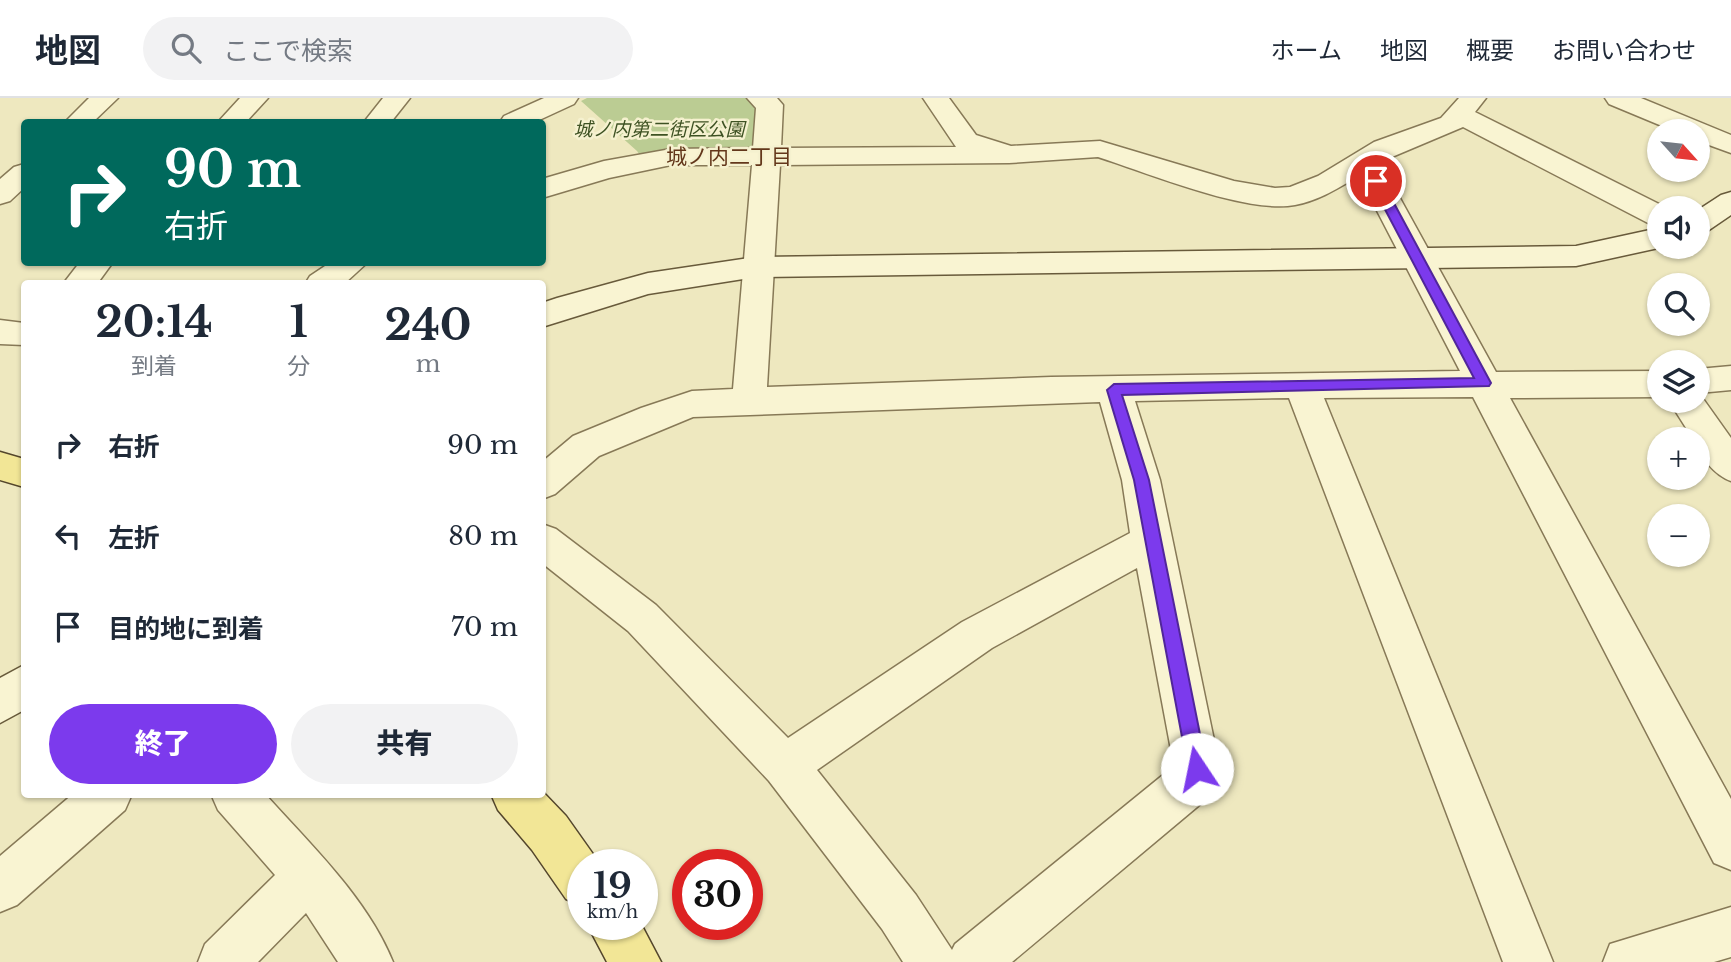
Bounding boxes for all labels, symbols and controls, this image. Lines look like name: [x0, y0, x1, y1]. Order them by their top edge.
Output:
search box: [143, 17, 633, 80]
icon: search: [167, 29, 205, 67]
text: 地図: [35, 30, 101, 71]
text: ここで検索: [223, 35, 353, 67]
text: ホーム: [1271, 36, 1342, 65]
text: 地図: [1380, 36, 1428, 65]
text: 概要: [1466, 36, 1514, 65]
text: お問い合わせ: [1552, 36, 1696, 65]
park label: 城ノ内第二街区公園: [573, 118, 747, 141]
north arrow: [1647, 119, 1710, 182]
map controls: [1647, 119, 1710, 567]
text: 90 m: [164, 139, 301, 200]
district label: 城ノ内二丁目: [666, 144, 792, 170]
icon: right: [49, 147, 140, 238]
pin: [1346, 151, 1406, 211]
icon: arrive: [1357, 162, 1395, 200]
button: sound: [1647, 196, 1710, 259]
text: 右折: [164, 206, 228, 246]
button: search: [1647, 273, 1710, 336]
text: 20:14: [95, 296, 213, 348]
text: 1: [289, 296, 308, 348]
text: 240: [385, 299, 472, 351]
text: m: [416, 350, 440, 378]
button: layers: [1647, 350, 1710, 413]
text: 到着: [131, 352, 177, 380]
text: 分: [287, 352, 310, 380]
icon: right: [49, 426, 87, 464]
button: +: [1647, 427, 1710, 490]
text: 90 m: [447, 429, 518, 461]
text: 右折: [108, 431, 160, 463]
button: −: [1647, 504, 1710, 567]
icon: left: [49, 517, 87, 555]
text: 80 m: [448, 520, 518, 552]
text: 左折: [108, 522, 160, 554]
icon: arrive: [49, 608, 87, 646]
text: 70 m: [451, 611, 518, 643]
text: 目的地に到着: [108, 613, 264, 645]
button: 終了: [49, 704, 277, 784]
button: 共有: [291, 704, 518, 784]
position arrow: [1160, 732, 1234, 806]
speed limit sign: 30: [672, 849, 763, 940]
text: 19: [593, 864, 632, 907]
text: km/h: [587, 901, 638, 923]

